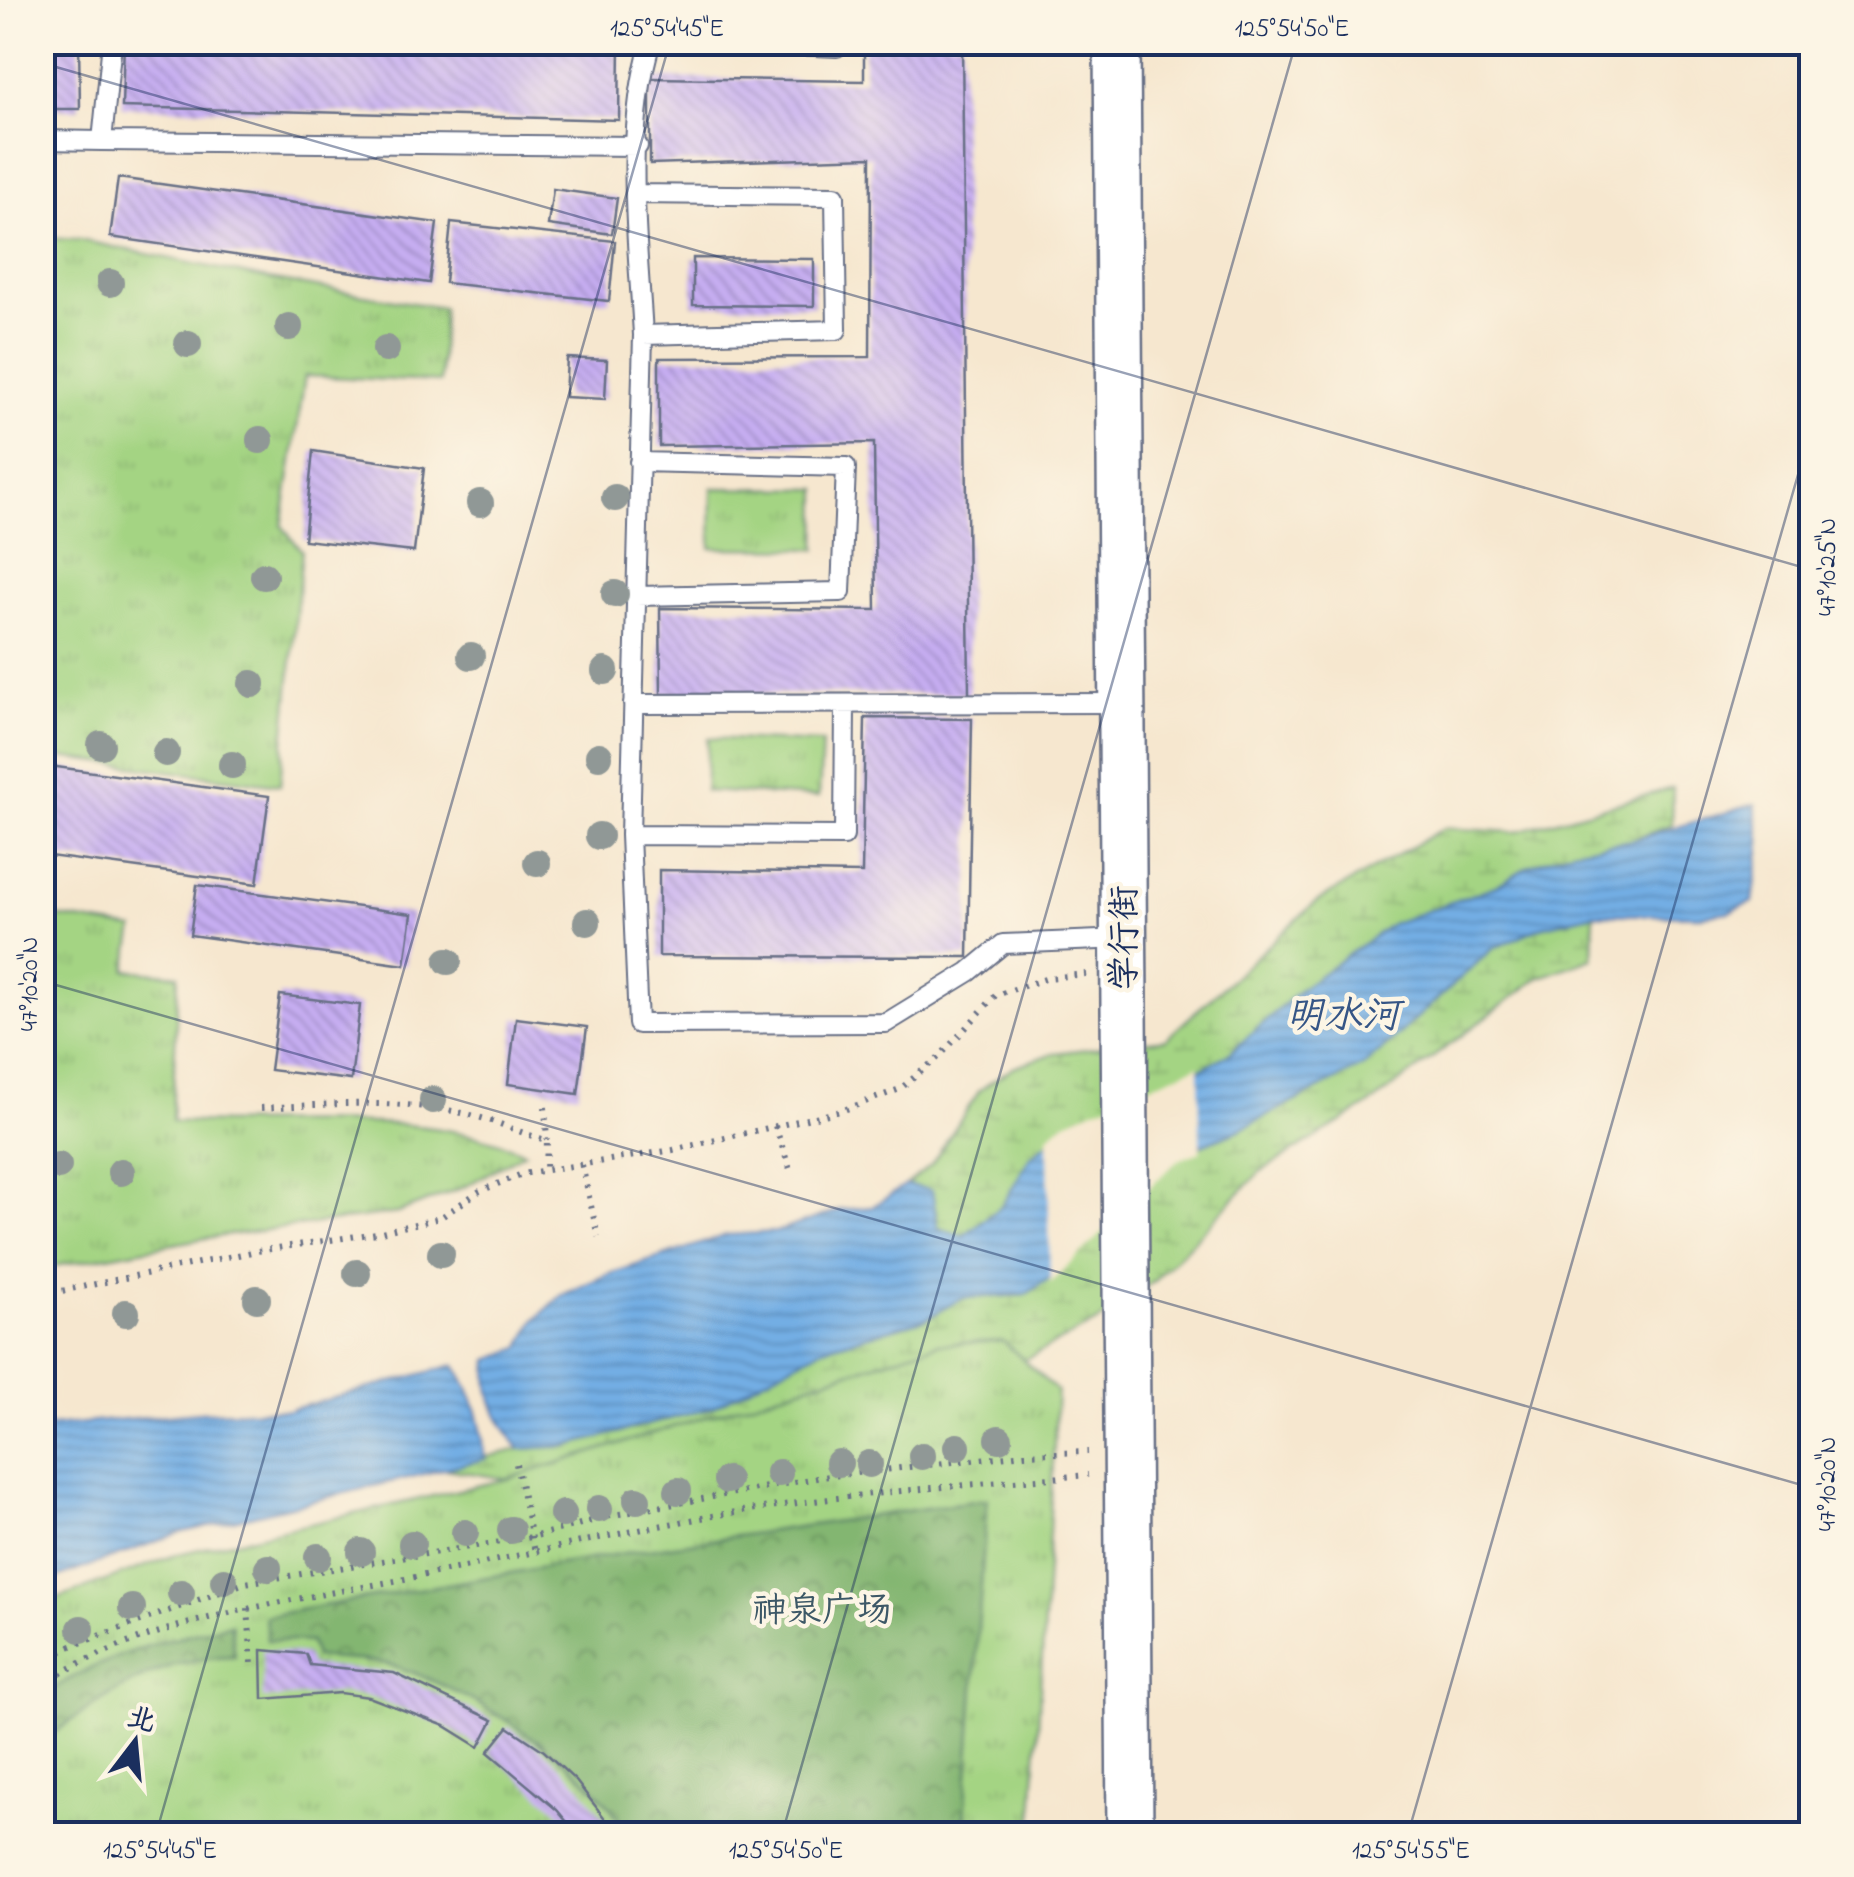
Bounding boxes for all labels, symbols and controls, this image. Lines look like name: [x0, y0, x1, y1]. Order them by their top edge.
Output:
text: 125°54'45"E: [610, 12, 724, 48]
text: 125°54'50"E: [1235, 12, 1349, 48]
text: 47°10'25"N: [1811, 518, 1847, 616]
street label: 学行街: [1101, 885, 1152, 991]
text: 47°10'20"N: [13, 937, 49, 1031]
water label: 明水河: [1286, 990, 1406, 1046]
text: 47°10'20"N: [1811, 1437, 1847, 1531]
park label: 神泉广场: [752, 1587, 892, 1638]
north arrow: [85, 1692, 185, 1792]
text: 北: [122, 1698, 160, 1745]
text: 125°54'45"E: [103, 1834, 217, 1870]
text: 125°54'50"E: [729, 1834, 843, 1870]
text: 125°54'55"E: [1352, 1834, 1470, 1870]

